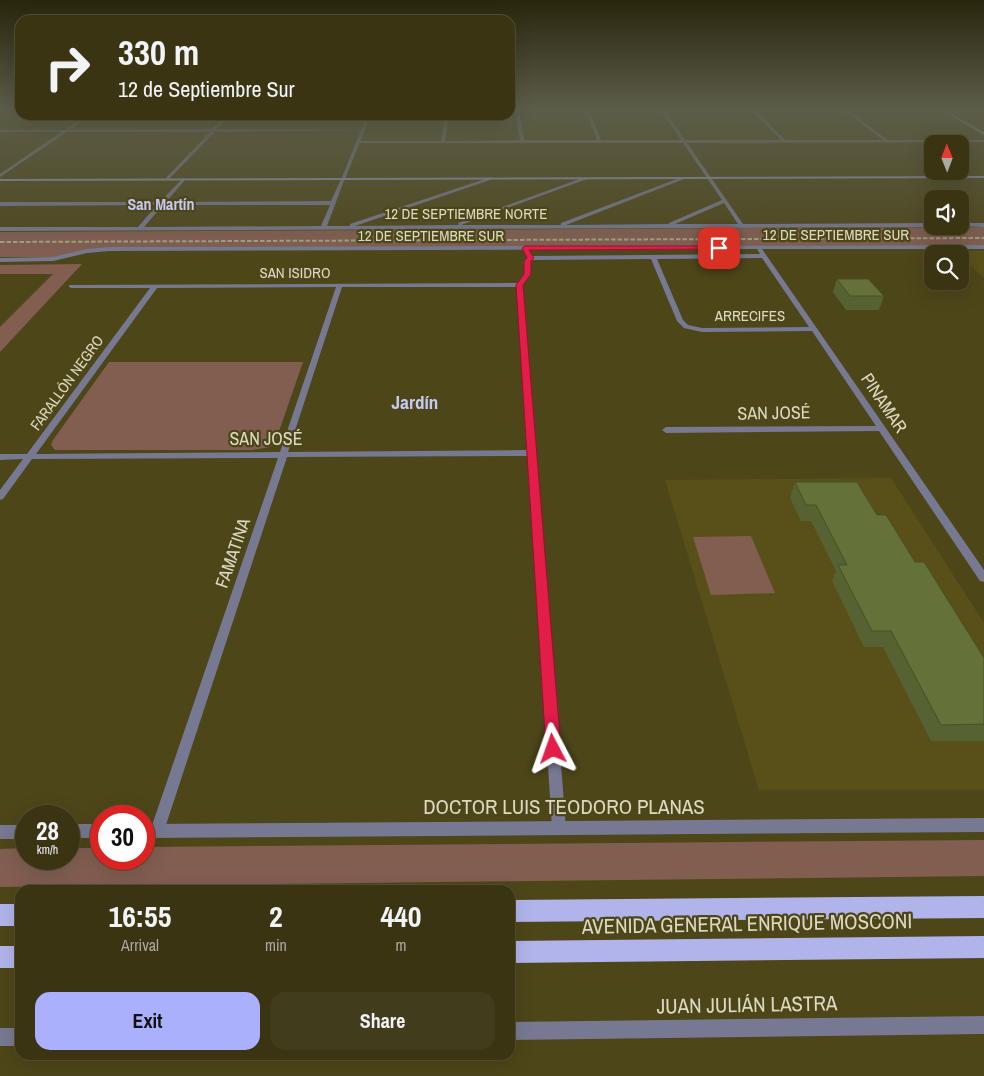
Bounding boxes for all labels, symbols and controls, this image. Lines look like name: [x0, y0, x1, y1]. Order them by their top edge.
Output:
text: 330 m: [118, 29, 199, 76]
icon: right: [35, 35, 100, 100]
text: 12 de Septiembre Sur: [118, 74, 295, 104]
north arrow: [924, 135, 969, 180]
map controls: [924, 135, 969, 290]
button: sound: [924, 190, 969, 235]
district label: San Martín: [127, 193, 195, 215]
street label: 12 DE SEPTIEMBRE NORTE: [384, 203, 548, 224]
street label: 12 DE SEPTIEMBRE SUR: [763, 224, 909, 245]
street label: 12 DE SEPTIEMBRE SUR: [358, 225, 504, 246]
pin: [698, 227, 740, 269]
icon: arrive: [705, 234, 733, 262]
button: search: [924, 245, 969, 290]
street label: SAN ISIDRO: [259, 262, 331, 283]
street label: ARRECIFES: [714, 305, 785, 326]
street label: FARALLÓN NEGRO: [25, 331, 108, 435]
street label: PINAMAR: [855, 368, 914, 438]
district label: Jardín: [392, 389, 438, 415]
street label: SAN JOSÉ: [737, 399, 811, 426]
street label: SAN JOSÉ: [229, 426, 303, 451]
street label: FAMATINA: [209, 514, 256, 591]
position arrow: [526, 722, 578, 774]
street label: DOCTOR LUIS TEODORO PLANAS: [423, 792, 705, 821]
speed limit sign: 30: [90, 805, 155, 870]
text: 28: [36, 814, 59, 848]
text: km/h: [37, 842, 58, 858]
text: 16:55: [109, 896, 171, 936]
text: 2: [269, 896, 283, 936]
text: 440: [380, 896, 421, 936]
street label: AVENIDA GENERAL ENRIQUE MOSCONI: [581, 906, 912, 941]
text: Arrival: [121, 934, 159, 956]
text: min: [265, 934, 287, 956]
text: m: [395, 934, 406, 956]
street label: JUAN JULIÁN LASTRA: [656, 988, 838, 1021]
button: Exit: [35, 992, 260, 1050]
button: Share: [270, 992, 495, 1050]

